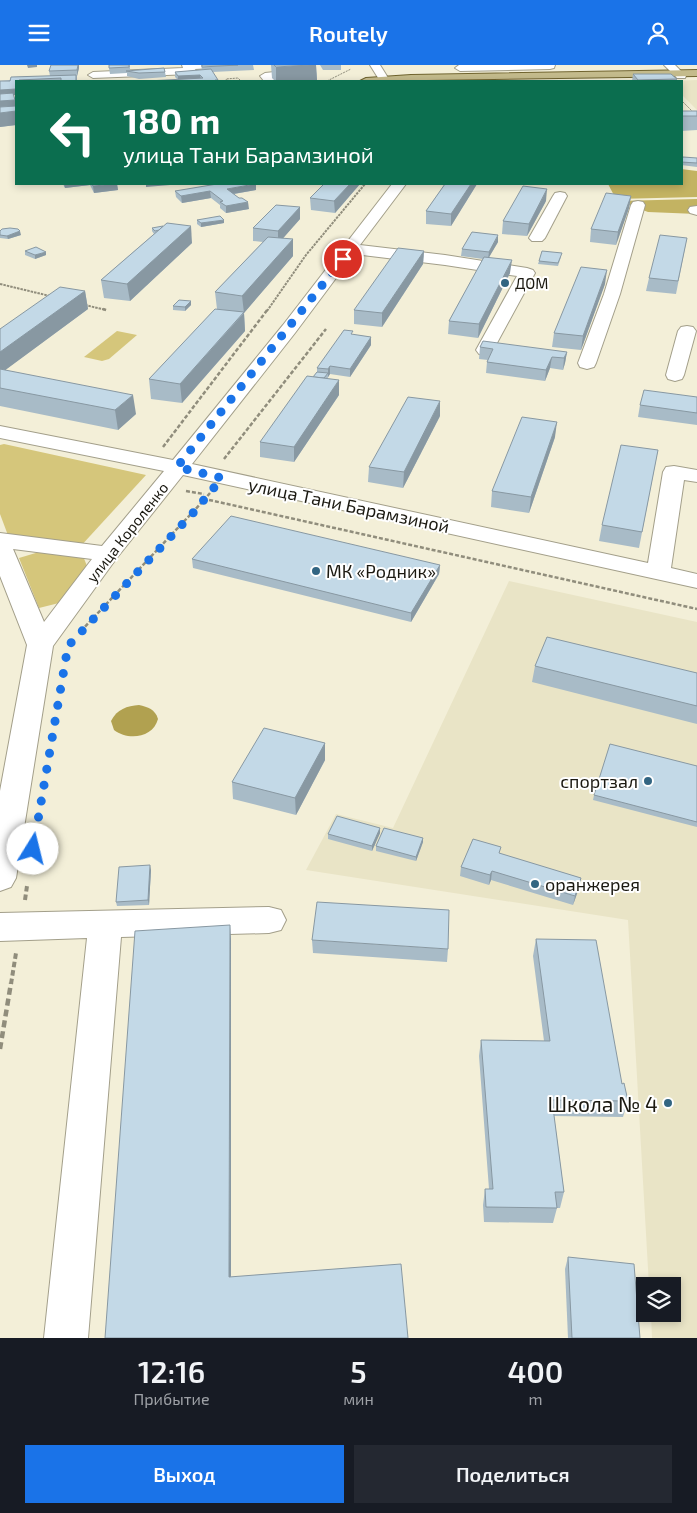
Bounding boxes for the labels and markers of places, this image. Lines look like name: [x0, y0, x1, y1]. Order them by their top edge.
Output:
pin: [322, 238, 364, 280]
place label: ДОМ: [515, 274, 549, 292]
marker: ДОМ: [499, 277, 511, 289]
place label: МК «Родник»: [326, 560, 436, 582]
marker: МК «Родник»: [310, 565, 322, 577]
place label: спортзал: [560, 770, 638, 792]
marker: спортзал: [642, 775, 654, 787]
place label: оранжерея: [545, 873, 640, 895]
marker: оранжерея: [529, 878, 541, 890]
place label: Школа № 4: [547, 1091, 658, 1116]
marker: Школа № 4: [662, 1097, 674, 1109]

